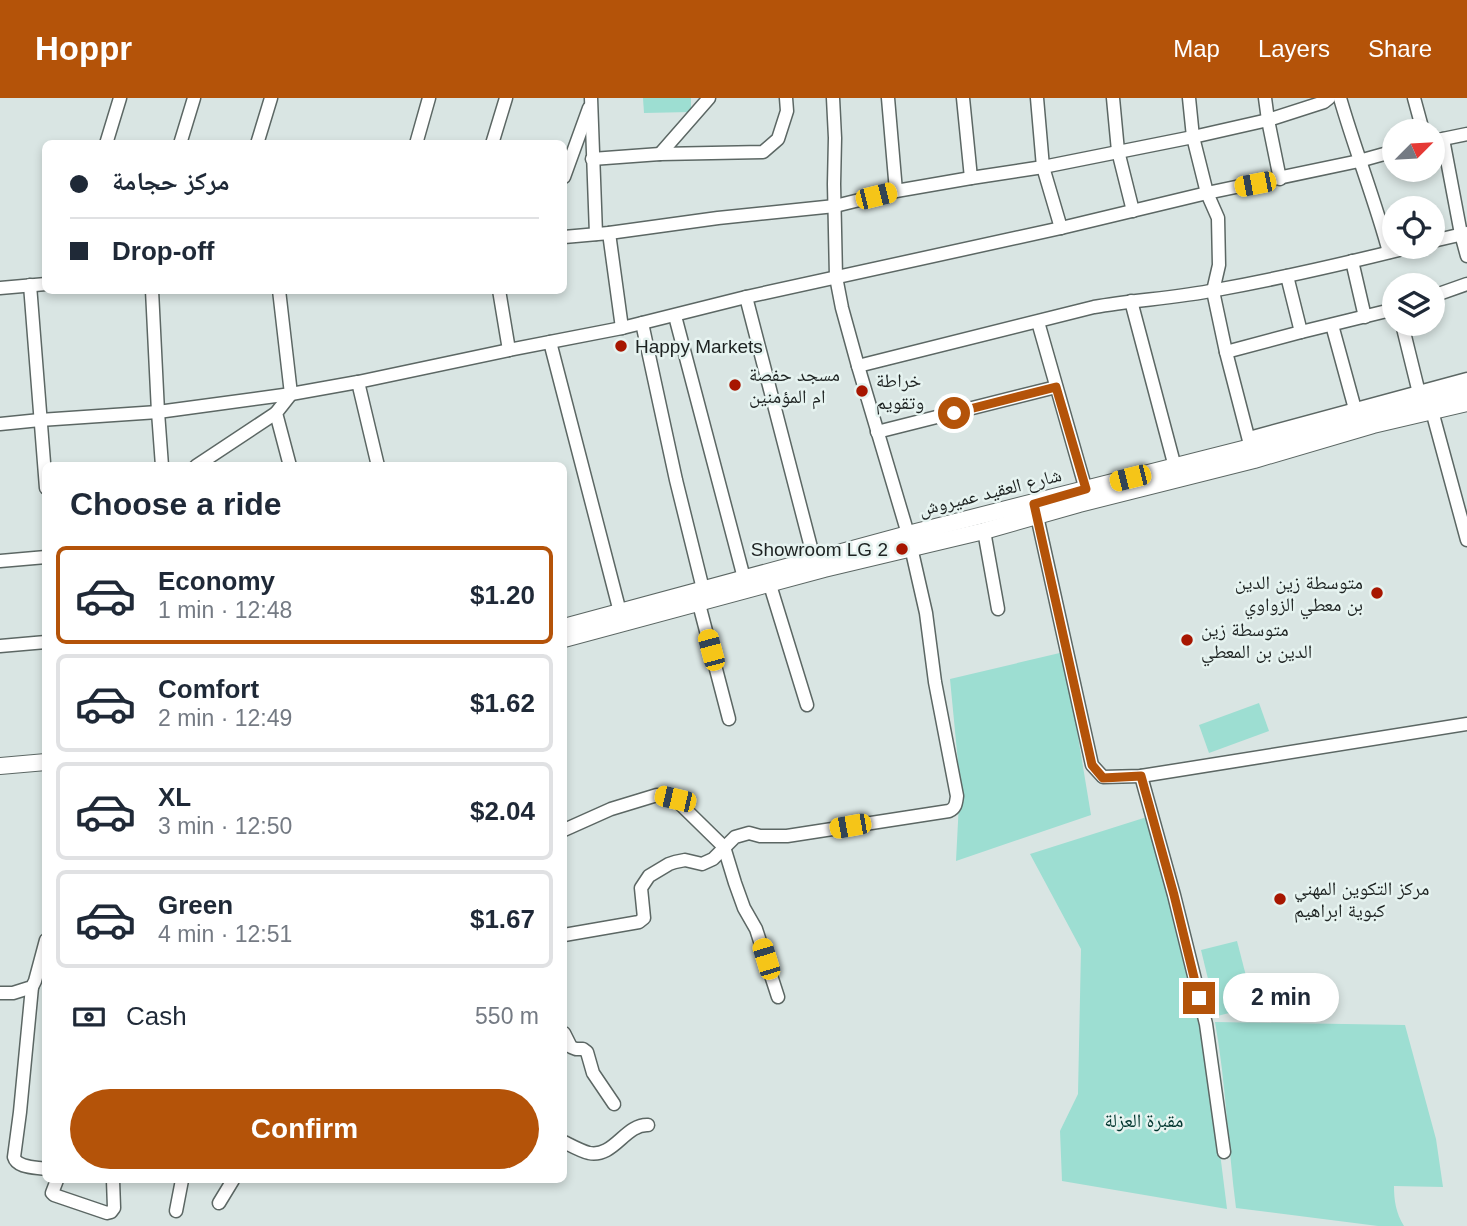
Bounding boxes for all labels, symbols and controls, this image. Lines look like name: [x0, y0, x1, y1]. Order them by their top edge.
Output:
text: Hoppr: [35, 30, 132, 67]
text: Map: [1173, 35, 1220, 62]
text: Layers: [1258, 35, 1330, 62]
text: Share: [1368, 35, 1432, 62]
north arrow: [1382, 119, 1446, 182]
map controls: [1382, 119, 1445, 336]
text: مركز حجامة: [112, 166, 229, 196]
car: [1233, 170, 1278, 198]
car: [854, 181, 899, 211]
button: locate: [1382, 196, 1445, 259]
text: Drop-off: [112, 236, 215, 266]
button: layers: [1382, 273, 1445, 336]
place label: Happy Markets: [635, 336, 763, 357]
marker: Happy Markets: [613, 338, 629, 354]
place label: مسجد حفصة ام المؤمنين: [749, 364, 840, 410]
place label: خراطة وتقويم: [876, 370, 924, 415]
marker: مسجد حفصة ام المؤمنين: [727, 377, 743, 393]
marker: خراطة وتقويم: [854, 383, 870, 399]
route start: [938, 397, 970, 429]
car: [1108, 463, 1153, 493]
street label: شارع العقيد عميروش: [916, 464, 1064, 521]
text: Choose a ride: [70, 486, 282, 522]
place label: Showroom LG 2: [751, 539, 888, 560]
marker: Showroom LG 2: [894, 541, 910, 557]
icon: car: [74, 564, 137, 627]
text: Economy: [158, 566, 275, 596]
place label: متوسطة زين الدين بن معطي الزواوي: [1235, 572, 1363, 619]
text: $1.20: [470, 580, 535, 610]
marker: متوسطة زين الدين بن معطي الزواوي: [1369, 585, 1385, 601]
text: 1 min · 12:48: [158, 597, 292, 623]
place label: متوسطة زين الدين بن المعطي: [1201, 619, 1312, 666]
car: [696, 627, 727, 673]
marker: متوسطة زين الدين بن المعطي: [1179, 632, 1195, 648]
icon: car: [74, 672, 137, 735]
text: Comfort: [158, 674, 259, 704]
text: $1.62: [470, 688, 535, 718]
text: 2 min · 12:49: [158, 705, 292, 731]
icon: car: [74, 780, 137, 843]
text: XL: [158, 782, 191, 812]
car: [653, 784, 698, 814]
text: $2.04: [470, 796, 535, 826]
car: [828, 812, 873, 840]
text: 3 min · 12:50: [158, 813, 292, 839]
place label: مركز التكوين المهني كبوية ابراهيم: [1294, 878, 1429, 923]
icon: car: [74, 888, 137, 951]
text: Green: [158, 890, 233, 920]
marker: مركز التكوين المهني كبوية ابراهيم: [1272, 891, 1288, 907]
text: $1.67: [470, 904, 535, 934]
text: 4 min · 12:51: [158, 921, 292, 947]
car: [750, 936, 783, 982]
callout: 2 min: [1224, 974, 1339, 1023]
route end: [1183, 982, 1215, 1014]
text: 2 min: [1251, 984, 1311, 1010]
icon: cash: [70, 998, 108, 1036]
text: Cash: [126, 1001, 187, 1031]
text: 550 m: [475, 1003, 539, 1029]
button: Confirm: [70, 1089, 539, 1169]
park label: مقبرة العزلة: [1105, 1110, 1183, 1132]

